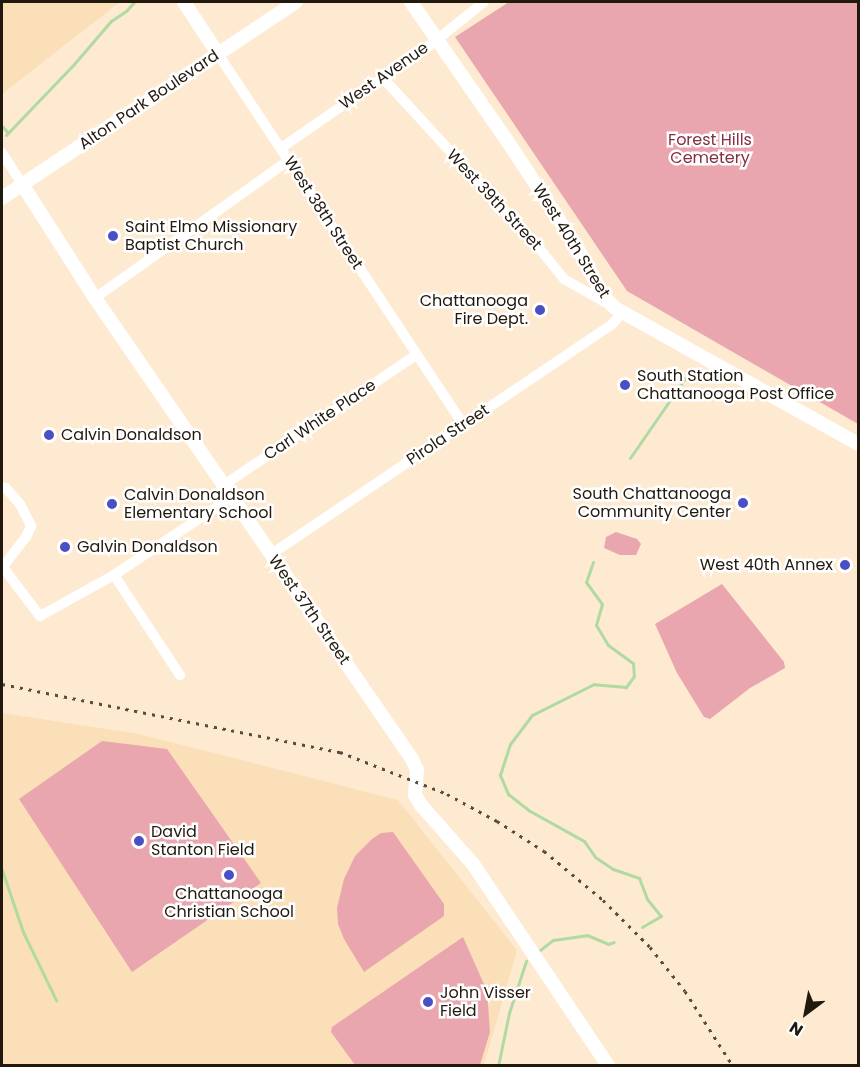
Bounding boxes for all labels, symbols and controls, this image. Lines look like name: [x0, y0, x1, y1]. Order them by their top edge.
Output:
street label: West Avenue: [336, 38, 432, 114]
street label: Alton Park Boulevard: [75, 46, 223, 154]
park label: Forest Hills Cemetery: [668, 130, 752, 168]
street label: West 39th Street: [442, 146, 546, 254]
street label: West 38th Street: [279, 153, 367, 273]
street label: West 40th Street: [528, 180, 614, 302]
place label: Saint Elmo Missionary Baptist Church: [125, 217, 297, 255]
marker: Saint Elmo Missionary Baptist Church: [106, 229, 120, 243]
place label: Chattanooga Fire Dept.: [420, 291, 528, 329]
marker: Chattanooga Fire Dept.: [533, 303, 547, 317]
place label: South Station Chattanooga Post Office: [637, 366, 834, 404]
street label: Carl White Place: [260, 375, 380, 465]
marker: South Station Chattanooga Post Office: [618, 378, 632, 392]
street label: Pirola Street: [403, 400, 493, 470]
place label: Calvin Donaldson: [61, 425, 202, 445]
marker: Calvin Donaldson: [42, 428, 56, 442]
place label: South Chattanooga Community Center: [573, 484, 731, 522]
place label: Calvin Donaldson Elementary School: [124, 485, 272, 523]
marker: South Chattanooga Community Center: [736, 496, 750, 510]
marker: Calvin Donaldson Elementary School: [105, 497, 119, 511]
place label: Galvin Donaldson: [77, 537, 218, 557]
marker: Galvin Donaldson: [58, 540, 72, 554]
street label: West 37th Street: [264, 552, 354, 668]
place label: West 40th Annex: [700, 555, 833, 575]
marker: West 40th Annex: [838, 558, 852, 572]
place label: David Stanton Field: [151, 822, 255, 860]
marker: David Stanton Field: [132, 834, 146, 848]
marker: Chattanooga Christian School: [222, 868, 236, 882]
place label: Chattanooga Christian School: [164, 884, 294, 922]
place label: John Visser Field: [440, 983, 531, 1021]
north arrow: [776, 983, 836, 1043]
marker: John Visser Field: [421, 995, 435, 1009]
text: N: [785, 1016, 807, 1042]

